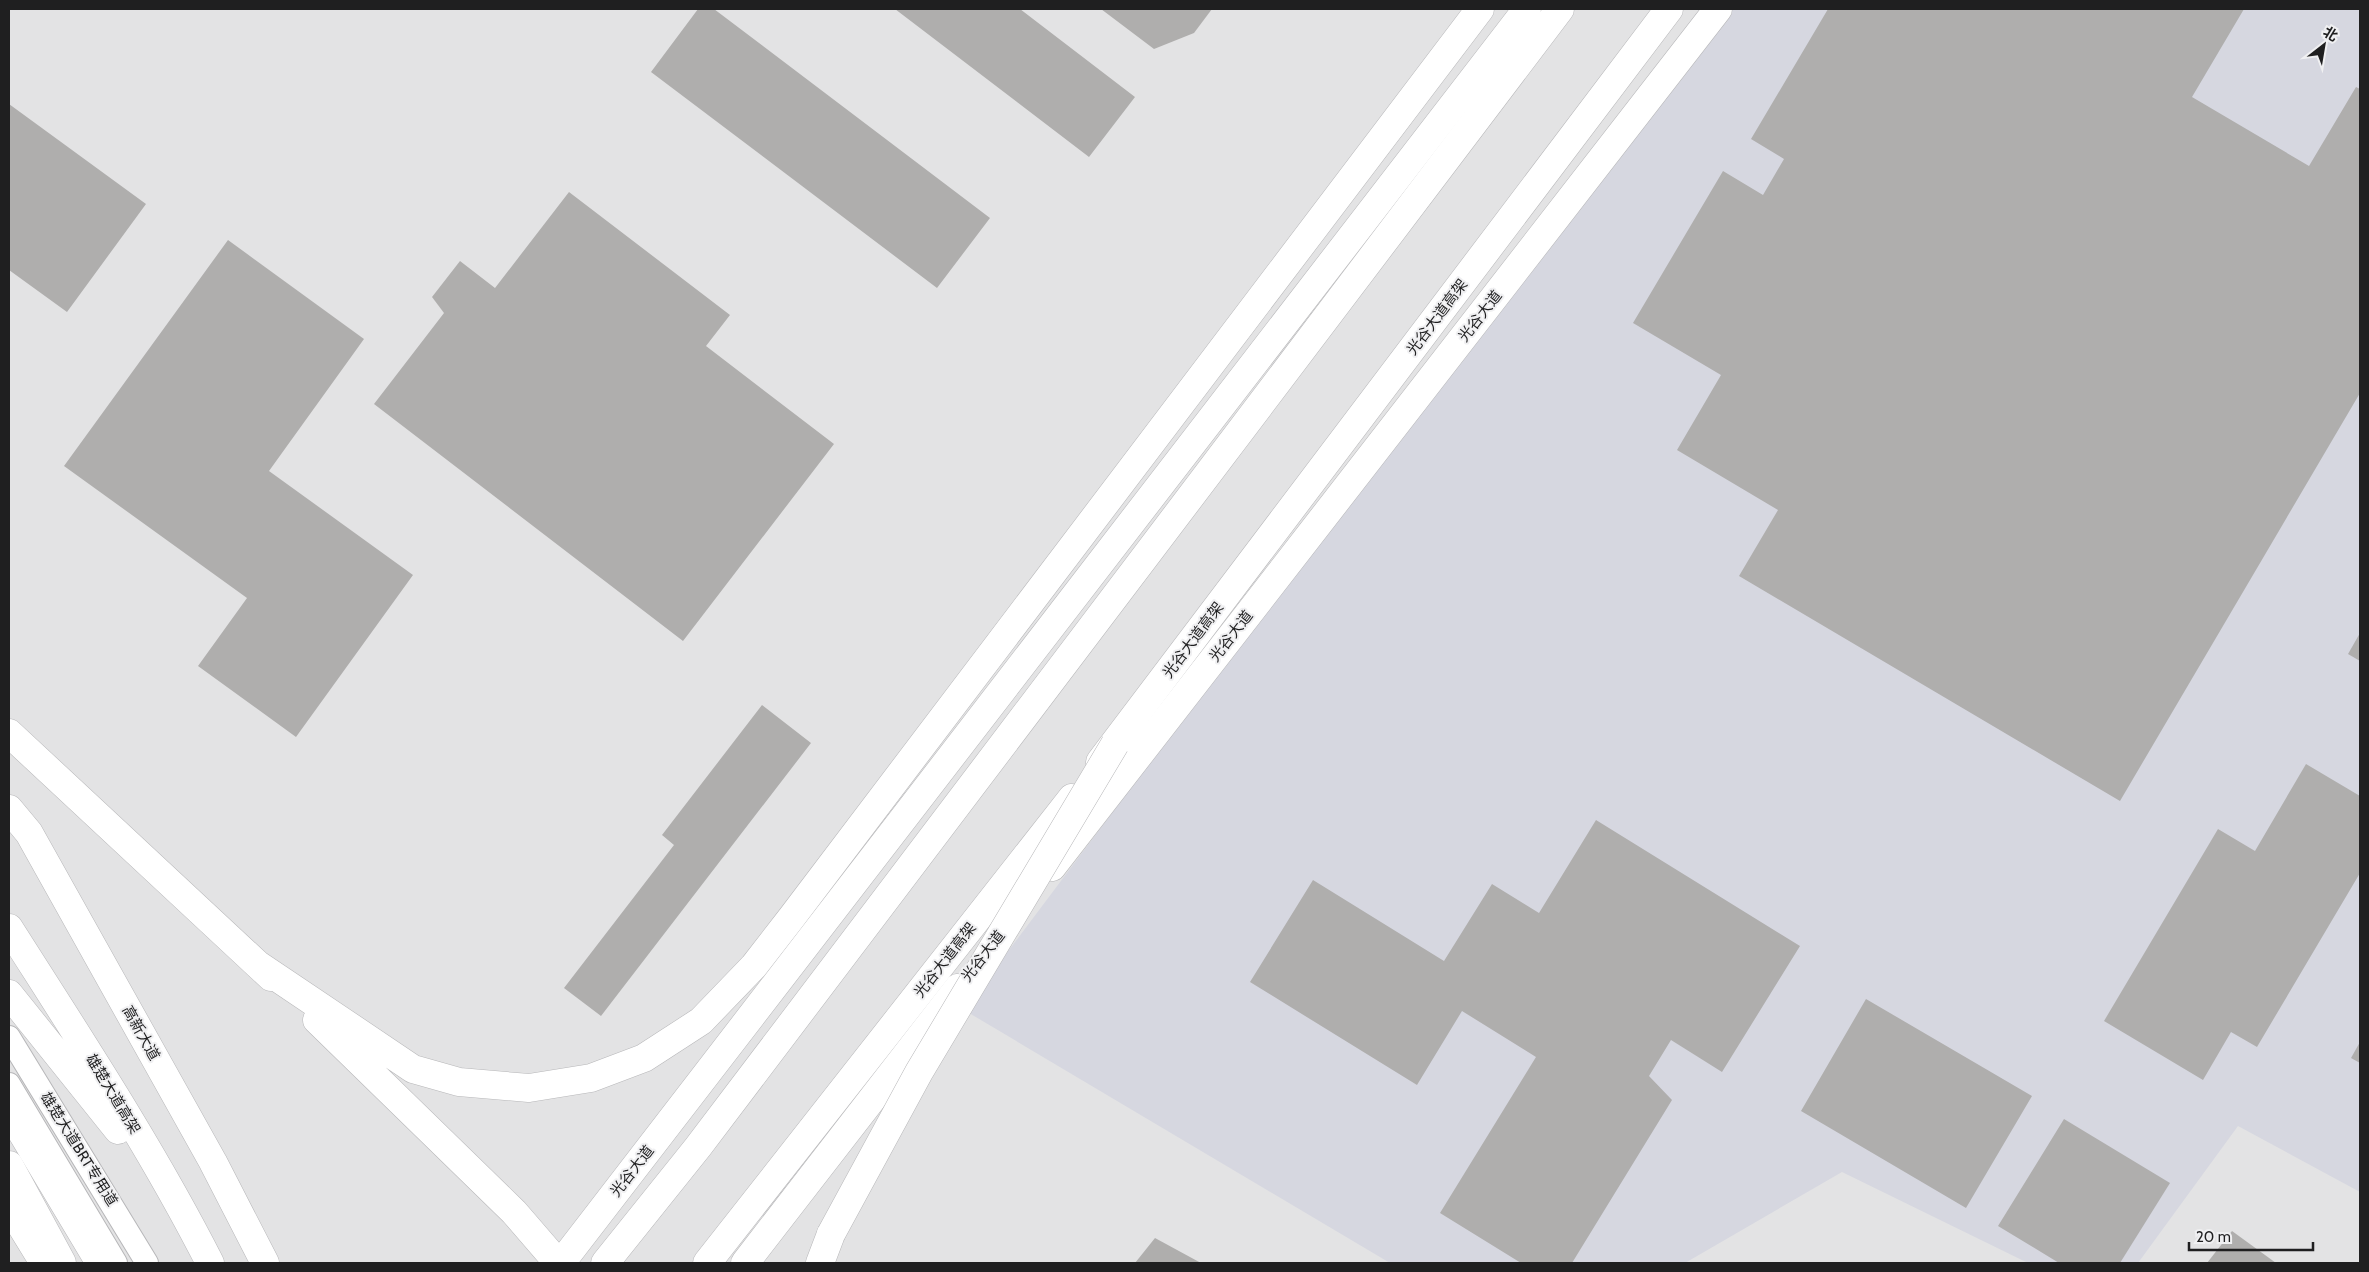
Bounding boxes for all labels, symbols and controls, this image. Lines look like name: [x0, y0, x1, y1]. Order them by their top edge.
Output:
north arrow: [2299, 20, 2349, 70]
text: 北: [2320, 23, 2341, 45]
street label: 光谷大道高架: [1403, 276, 1471, 358]
street label: 光谷大道: [1454, 287, 1506, 345]
street label: 光谷大道高架: [1159, 599, 1227, 681]
street label: 光谷大道: [1205, 607, 1257, 665]
street label: 光谷大道高架: [910, 919, 980, 1001]
street label: 光谷大道: [957, 927, 1009, 985]
street label: 高新大道: [119, 1002, 163, 1064]
street label: 雄楚大道高架: [82, 1051, 144, 1137]
street label: 雄楚大道BRT专用道: [37, 1089, 121, 1209]
street label: 光谷大道: [606, 1142, 658, 1200]
scale bar: [2189, 1220, 2313, 1252]
text: 20 m: [2196, 1228, 2231, 1246]

